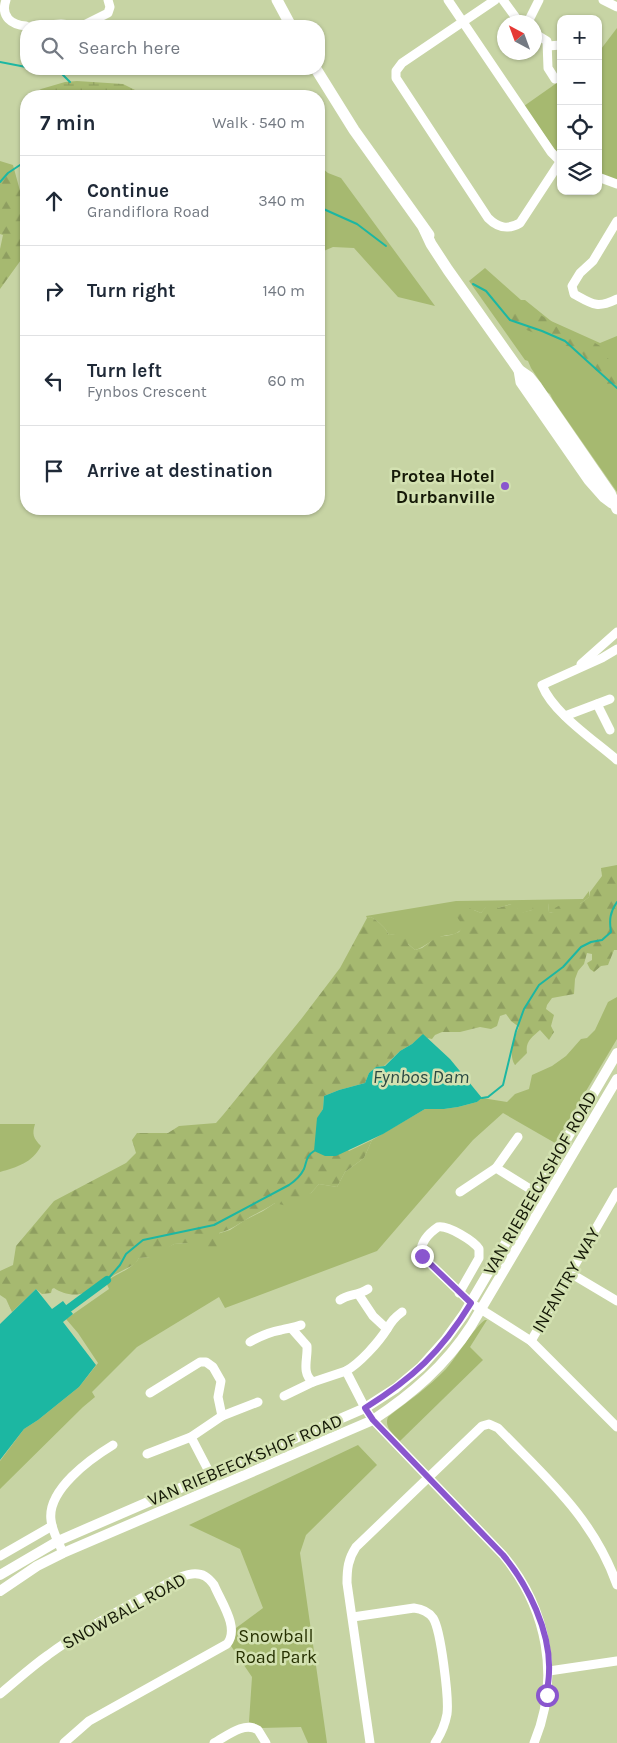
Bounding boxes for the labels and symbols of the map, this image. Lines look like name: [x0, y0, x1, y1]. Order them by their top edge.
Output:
north arrow: [497, 15, 542, 60]
place label: Protea Hotel Durbanville: [391, 465, 495, 508]
marker: Protea Hotel Durbanville: [499, 480, 511, 492]
water label: Fynbos Dam: [373, 1066, 469, 1088]
street label: VAN RIEBEECKSHOF ROAD: [478, 1087, 602, 1279]
street label: INFANTRY WAY: [527, 1223, 605, 1337]
route end: [411, 1245, 434, 1268]
street label: VAN RIEBEECKSHOF ROAD: [144, 1409, 346, 1511]
street label: SNOWBALL ROAD: [58, 1568, 190, 1654]
park label: Snowball Road Park: [235, 1625, 317, 1668]
route start: [536, 1684, 559, 1707]

